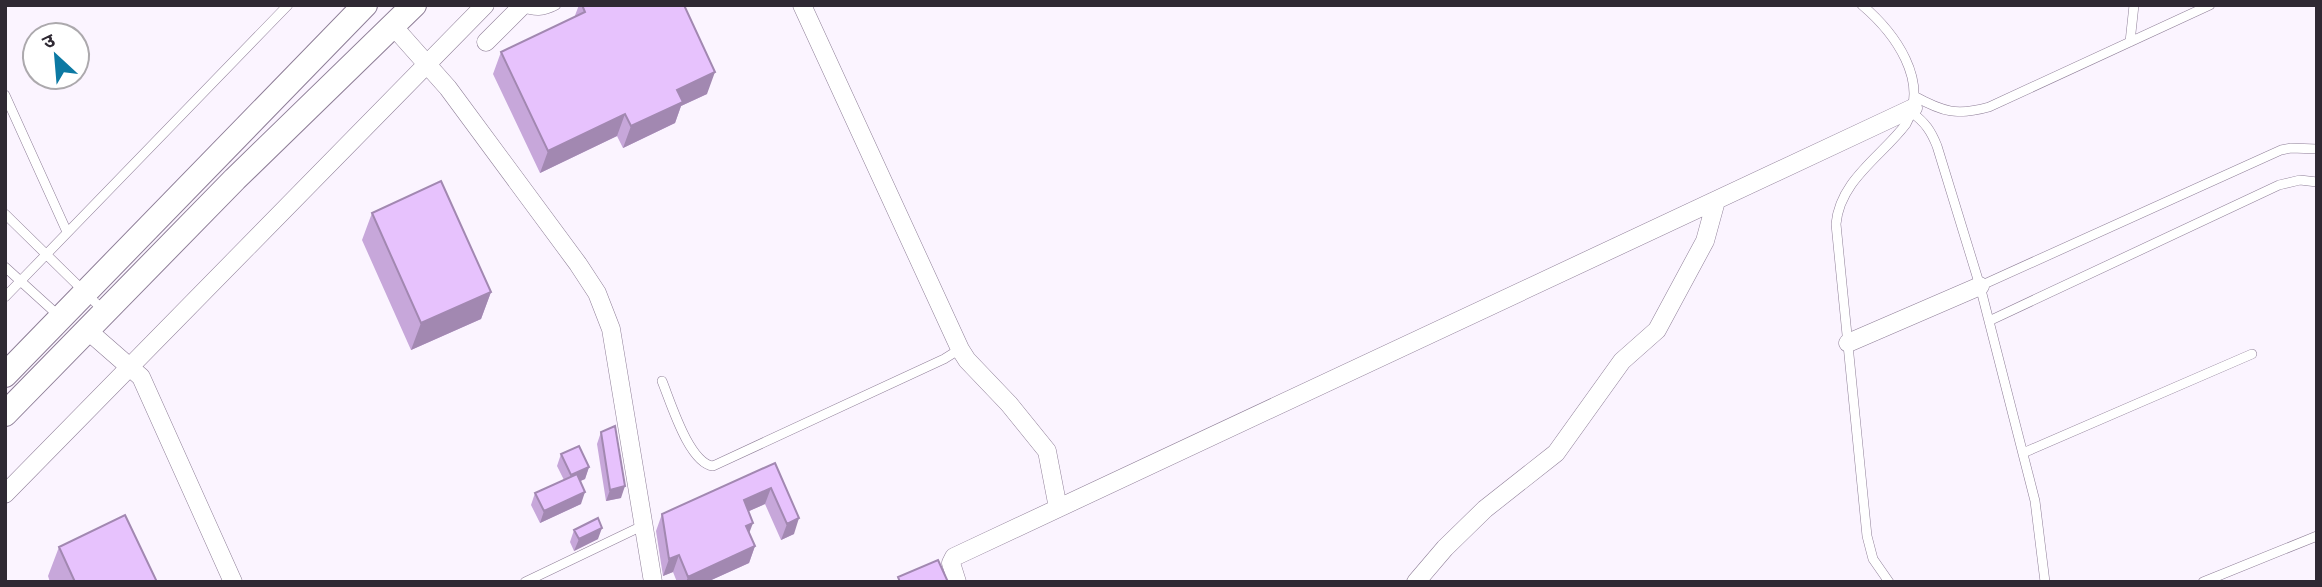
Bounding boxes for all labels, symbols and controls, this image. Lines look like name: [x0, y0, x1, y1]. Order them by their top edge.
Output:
north arrow: [21, 21, 91, 91]
text: उ: [38, 27, 60, 55]

